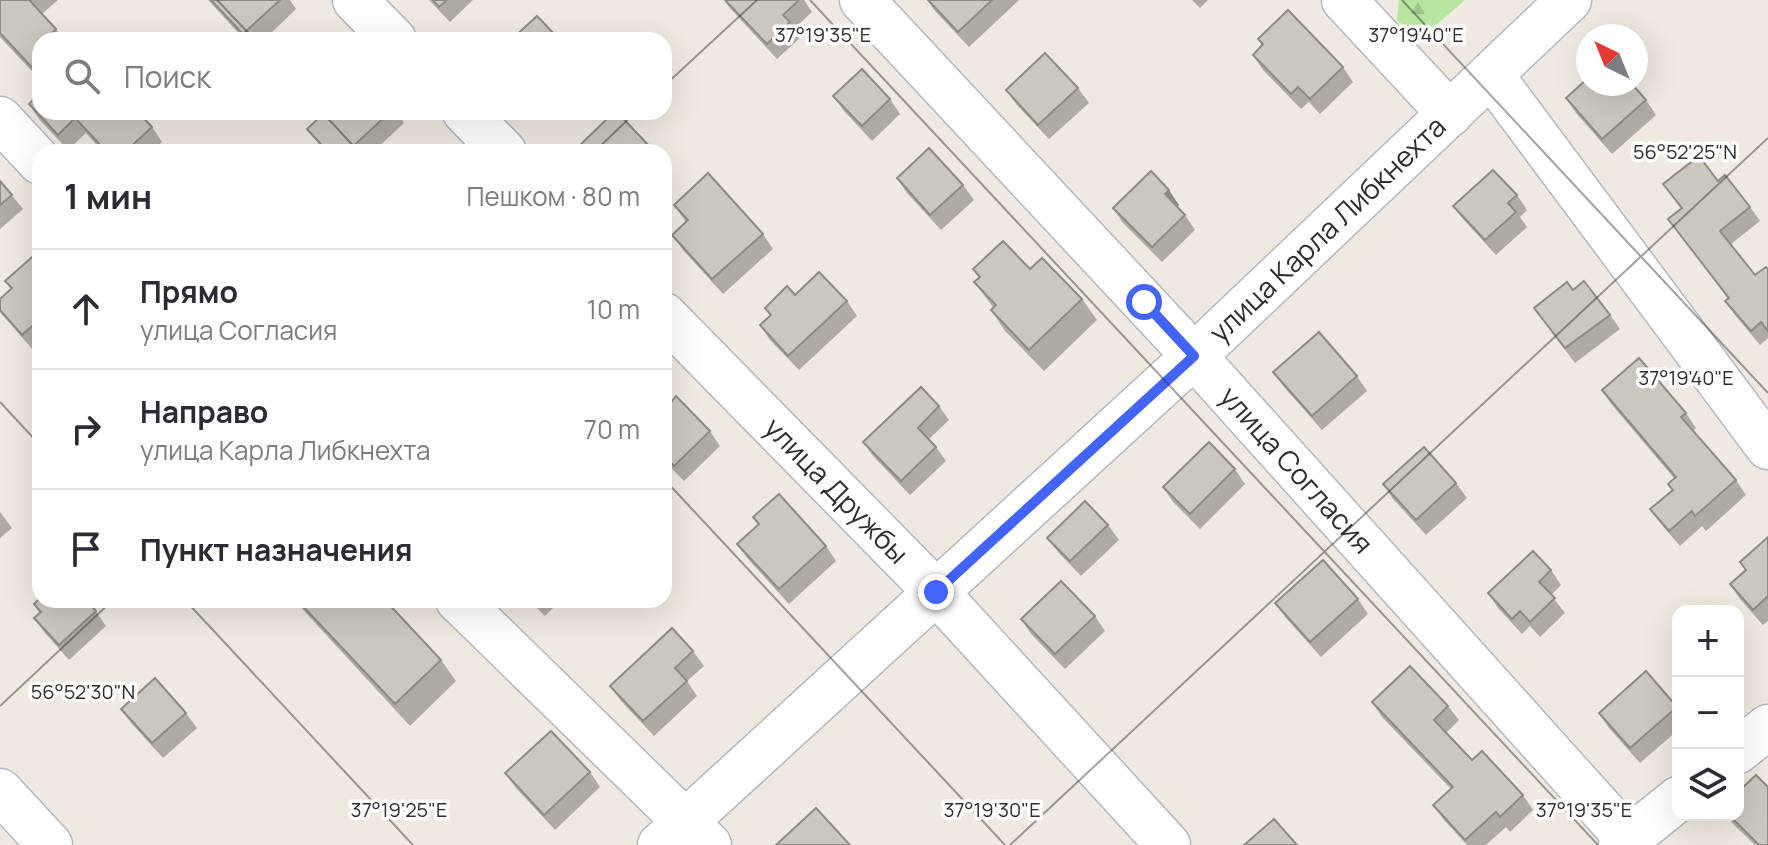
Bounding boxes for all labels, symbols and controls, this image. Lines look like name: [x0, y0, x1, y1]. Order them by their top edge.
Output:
text: 37°19'35"E: [775, 21, 871, 48]
text: 37°19'40"E: [1368, 21, 1464, 48]
north arrow: [1576, 24, 1648, 96]
search box: [32, 32, 672, 120]
icon: search: [60, 54, 104, 98]
text: Поиск: [124, 56, 211, 97]
street label: улица Карла Либкнехта: [1200, 107, 1453, 350]
text: 56°52'25"N: [1633, 138, 1737, 165]
text: 1 мин: [64, 173, 152, 219]
text: Пешком · 80 m: [467, 178, 640, 214]
text: Прямо: [140, 271, 238, 312]
route start: [1126, 284, 1162, 320]
icon: ahead: [64, 287, 108, 331]
text: 10 m: [587, 291, 640, 327]
text: улица Согласия: [140, 312, 337, 348]
text: 37°19'40"E: [1638, 364, 1734, 391]
street label: улица Согласия: [1212, 377, 1382, 561]
text: Направо: [140, 391, 268, 432]
icon: right: [64, 407, 108, 451]
street label: улица Дружбы: [757, 408, 917, 571]
text: 70 m: [584, 411, 640, 447]
text: улица Карла Либкнехта: [140, 432, 430, 468]
icon: arrive: [64, 527, 108, 571]
text: Пункт назначения: [140, 529, 413, 570]
route end: [918, 574, 954, 610]
map controls: [1672, 605, 1744, 821]
button: +: [1672, 605, 1744, 677]
button: −: [1672, 677, 1744, 749]
text: 56°52'30"N: [31, 678, 135, 705]
button: layers: [1672, 749, 1744, 821]
text: 37°19'25"E: [351, 796, 447, 823]
text: 37°19'30"E: [943, 796, 1041, 823]
text: 37°19'35"E: [1536, 796, 1632, 823]

